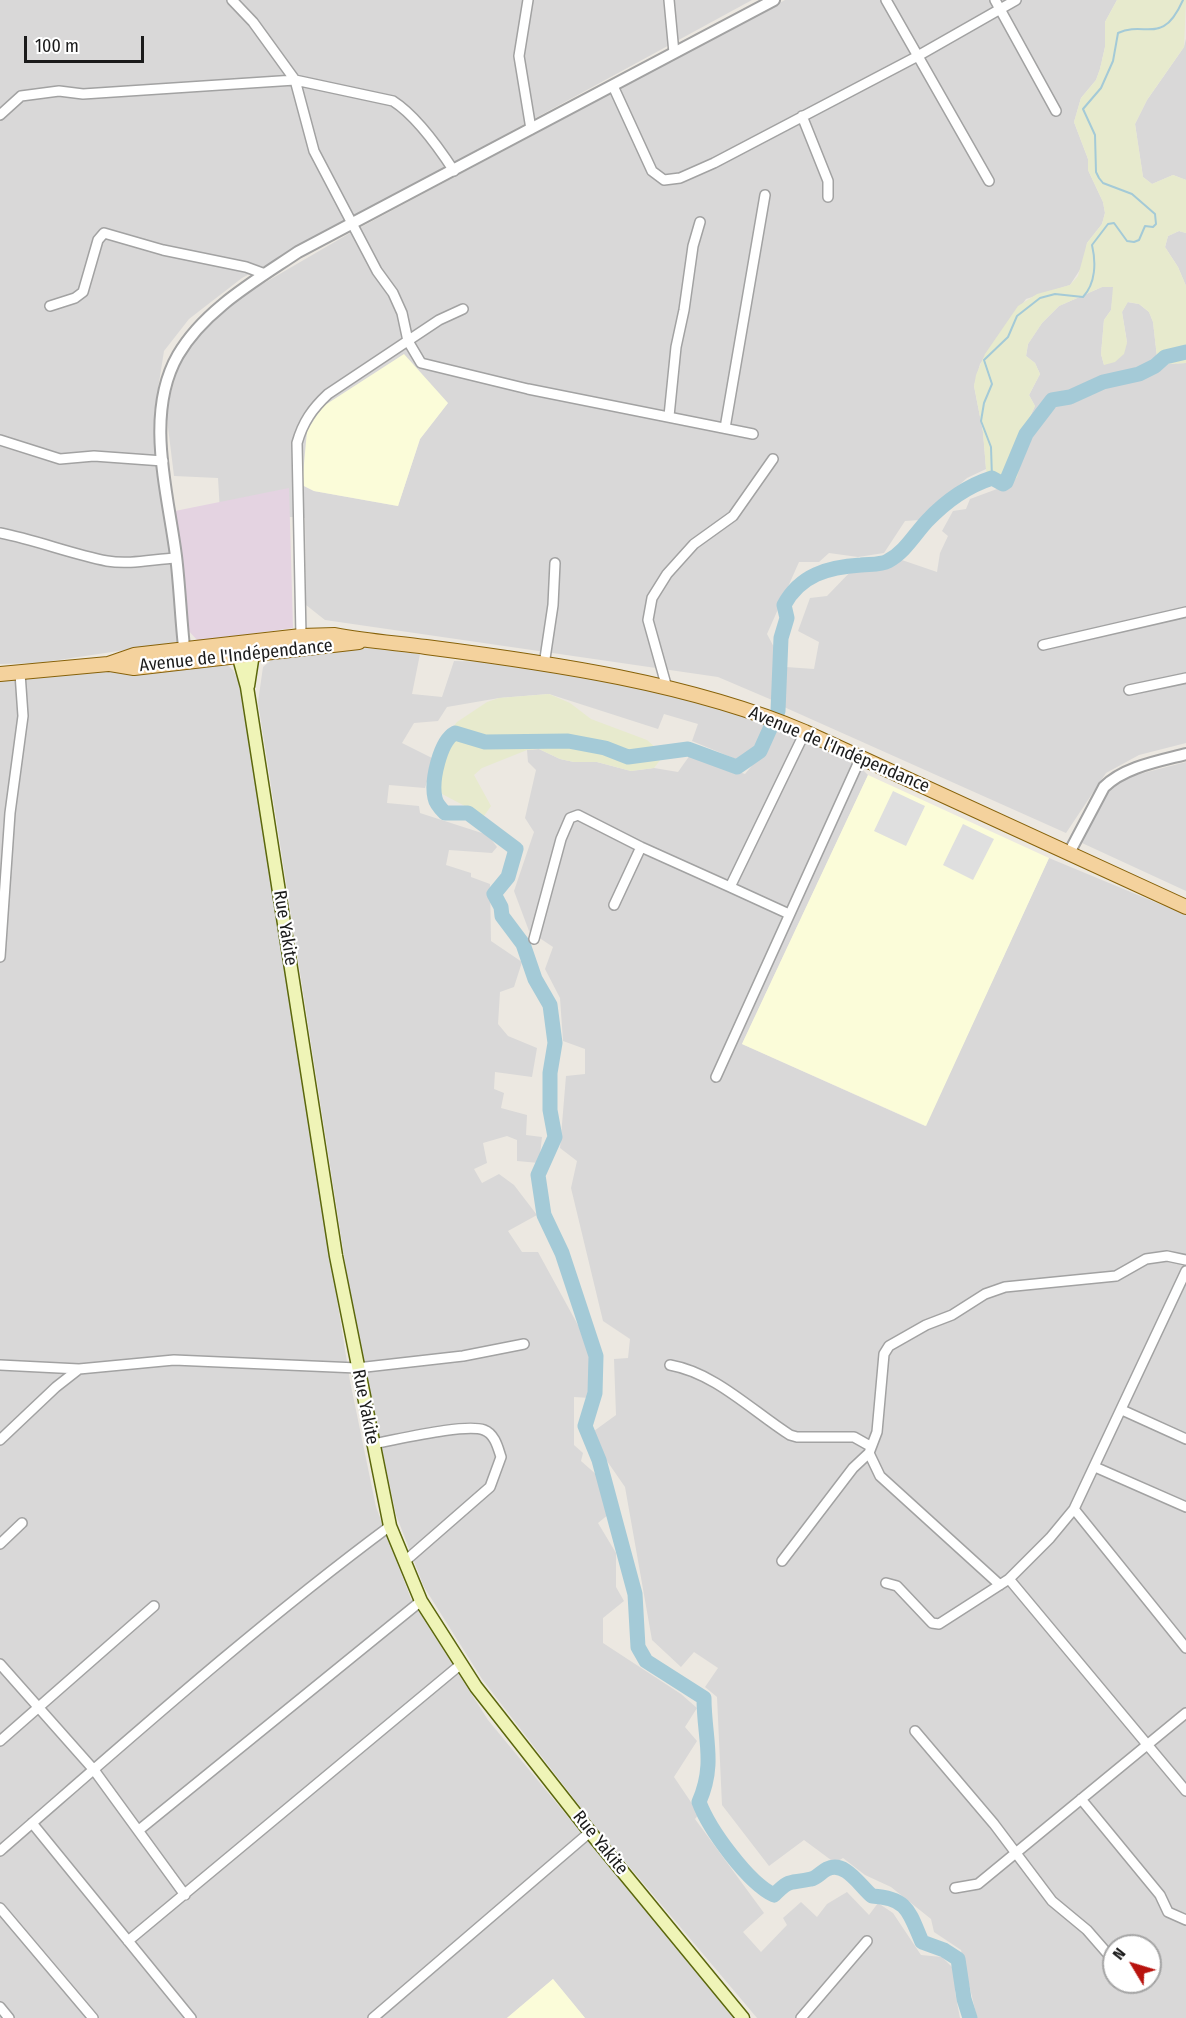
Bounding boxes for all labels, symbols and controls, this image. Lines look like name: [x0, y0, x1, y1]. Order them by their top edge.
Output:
scale bar: [27, 24, 147, 62]
text: 100 m: [35, 35, 79, 57]
street label: Avenue de l'Indépendance: [138, 635, 334, 677]
street label: Avenue de l'Indépendance: [745, 702, 933, 798]
street label: Rue Yakite: [268, 889, 302, 967]
street label: Rue Yakite: [347, 1368, 383, 1446]
street label: Rue Yakite: [568, 1807, 632, 1879]
north arrow: [1102, 1934, 1162, 1994]
text: N: [1109, 1944, 1129, 1963]

